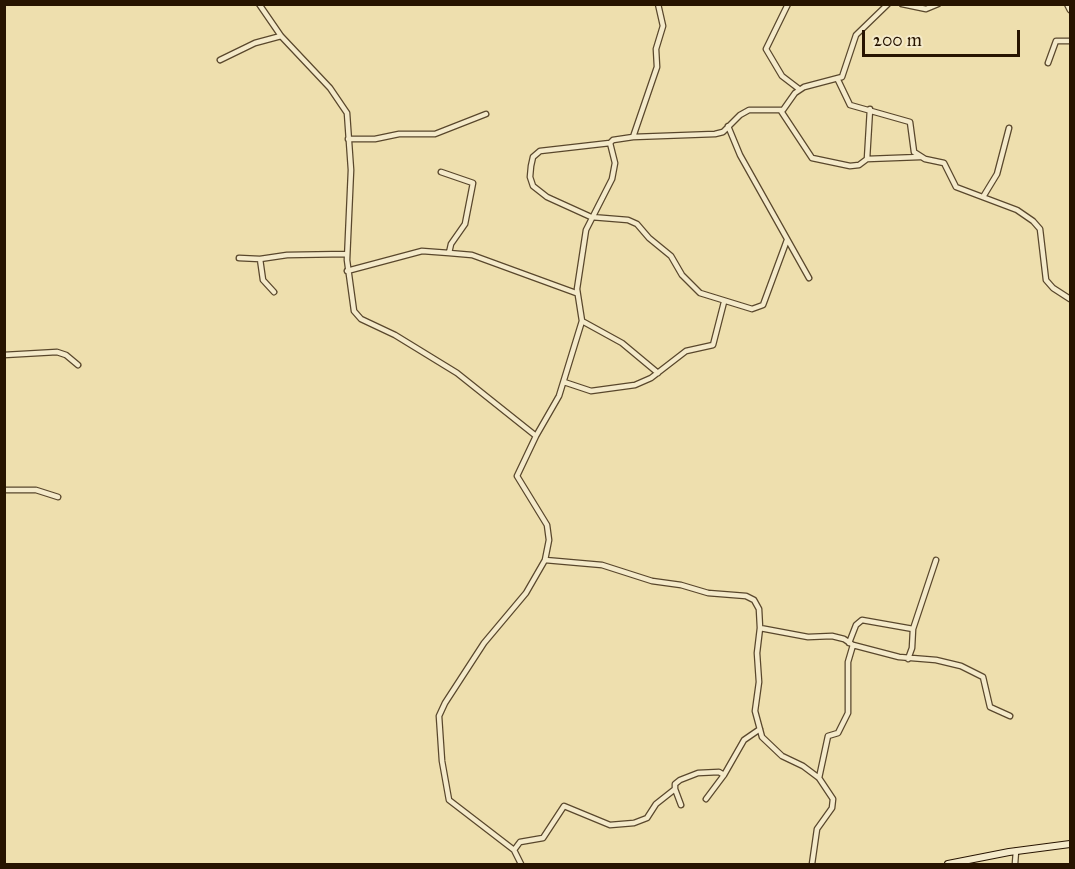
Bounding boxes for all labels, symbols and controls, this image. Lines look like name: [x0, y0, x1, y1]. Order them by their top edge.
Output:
scale bar: [865, 18, 1022, 56]
text: 200 m: [873, 29, 922, 51]

